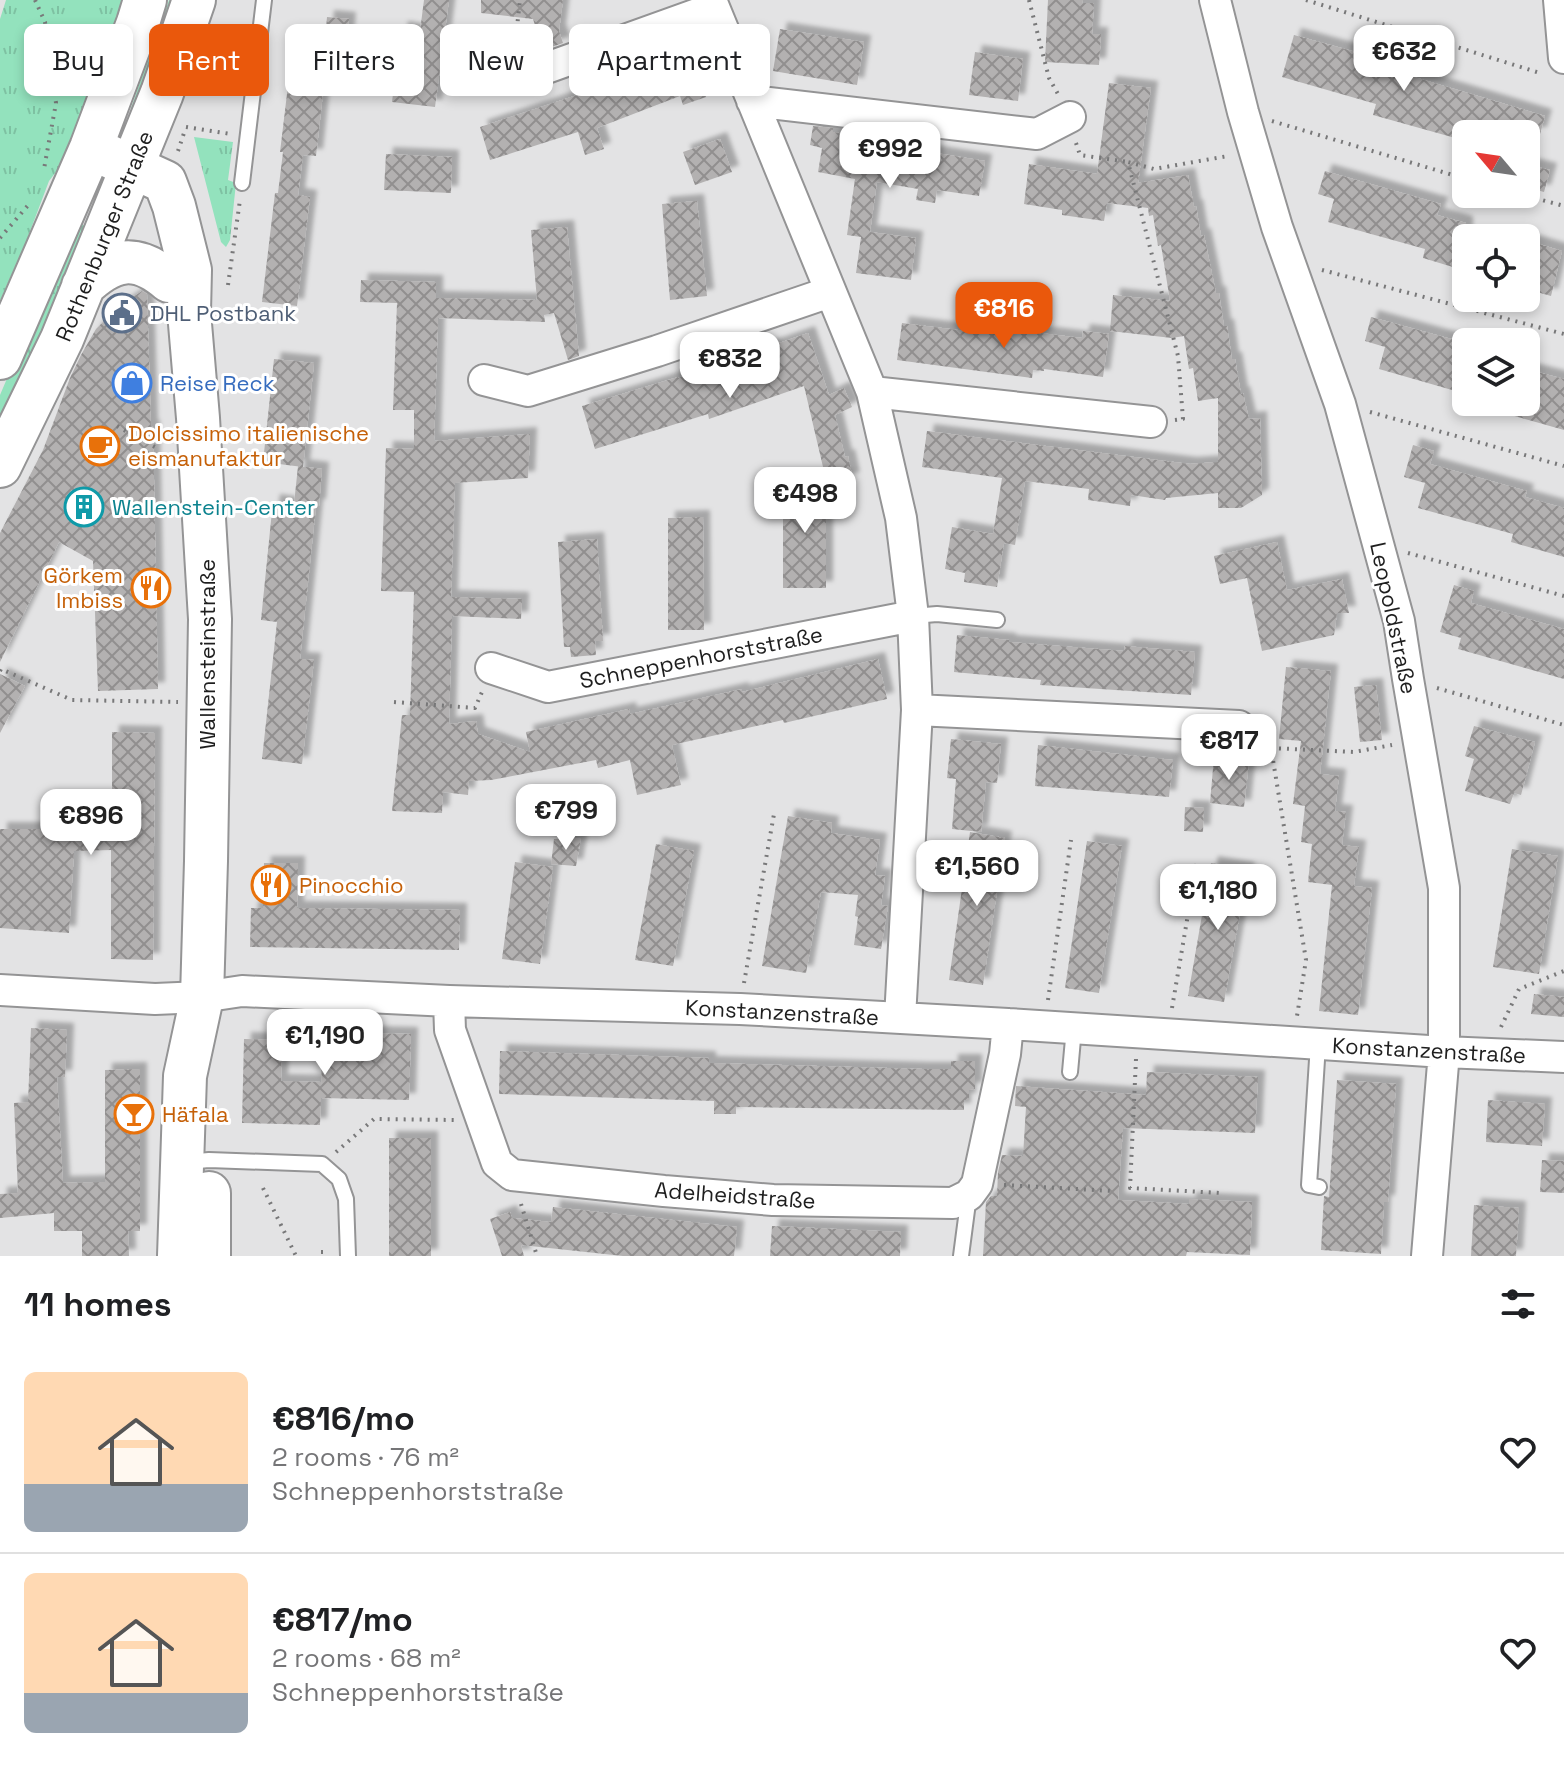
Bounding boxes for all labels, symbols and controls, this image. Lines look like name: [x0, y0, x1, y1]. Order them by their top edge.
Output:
chip: Buy: [24, 24, 133, 96]
chip: Rent: [149, 24, 269, 96]
chip: Filters: [285, 24, 424, 96]
chip: New: [440, 24, 553, 96]
chip: Apartment: [569, 24, 770, 96]
pin: €632: [1357, 25, 1451, 93]
text: €632: [1372, 34, 1436, 68]
north arrow: [1452, 120, 1540, 208]
map controls: [1452, 120, 1540, 416]
pin: €992: [843, 122, 937, 190]
street label: Rothenburger Straße: [49, 127, 159, 345]
text: €992: [857, 131, 923, 165]
button: locate: [1452, 224, 1540, 312]
pin: €816: [957, 282, 1051, 350]
text: €816: [973, 291, 1035, 325]
public building icon: DHL Postbank: [101, 292, 143, 334]
place label: DHL Postbank: [150, 299, 296, 327]
button: layers: [1452, 328, 1540, 416]
pin: €832: [683, 332, 777, 400]
text: €832: [698, 341, 762, 375]
shop icon: Reise Reck: [111, 362, 153, 404]
place label: Reise Reck: [160, 369, 275, 397]
place label: Dolcissimo italienische eismanufaktur: [128, 419, 369, 472]
cafe icon: Dolcissimo italienische eismanufaktur: [79, 425, 121, 467]
pin: €498: [758, 467, 852, 535]
text: €498: [772, 476, 838, 510]
building icon: Wallenstein-Center: [63, 486, 105, 528]
place label: Wallenstein-Center: [112, 493, 315, 521]
street label: Leopoldstraße: [1364, 539, 1424, 697]
street label: Wallensteinstraße: [193, 559, 221, 749]
place label: Görkem Imbiss: [43, 561, 123, 614]
restaurant icon: Görkem Imbiss: [130, 567, 172, 609]
street label: Schneppenhorststraße: [577, 620, 825, 694]
pin: €817: [1182, 714, 1276, 782]
text: €817: [1199, 723, 1259, 757]
pin: €799: [519, 784, 613, 852]
pin: €896: [44, 789, 138, 857]
text: €799: [534, 793, 598, 827]
text: €896: [58, 798, 124, 832]
pin: €1,560: [912, 840, 1042, 908]
text: €1,560: [934, 849, 1020, 883]
restaurant icon: Pinocchio: [250, 864, 292, 906]
pin: €1,180: [1153, 864, 1283, 932]
place label: Pinocchio: [299, 871, 403, 899]
text: €1,180: [1178, 873, 1258, 907]
street label: Konstanzenstraße: [684, 993, 880, 1031]
pin: €1,190: [260, 1009, 390, 1077]
text: €1,190: [285, 1018, 365, 1052]
street label: Konstanzenstraße: [1331, 1031, 1527, 1069]
bar icon: Häfala: [113, 1093, 155, 1135]
place label: Häfala: [162, 1100, 229, 1128]
street label: Adelheidstraße: [654, 1175, 816, 1215]
icon: filters: [1496, 1282, 1540, 1326]
text: 11 homes: [24, 1283, 172, 1326]
text: €816/mo: [272, 1397, 415, 1440]
icon: home: [88, 1404, 184, 1500]
icon: heart: [1496, 1430, 1540, 1474]
text: 2 rooms · 76 m²: [272, 1440, 459, 1474]
text: Schneppenhorststraße: [272, 1474, 564, 1508]
text: €817/mo: [272, 1598, 413, 1641]
icon: home: [88, 1605, 184, 1701]
icon: heart: [1496, 1631, 1540, 1675]
text: 2 rooms · 68 m²: [272, 1641, 461, 1675]
text: Schneppenhorststraße: [272, 1675, 564, 1709]

